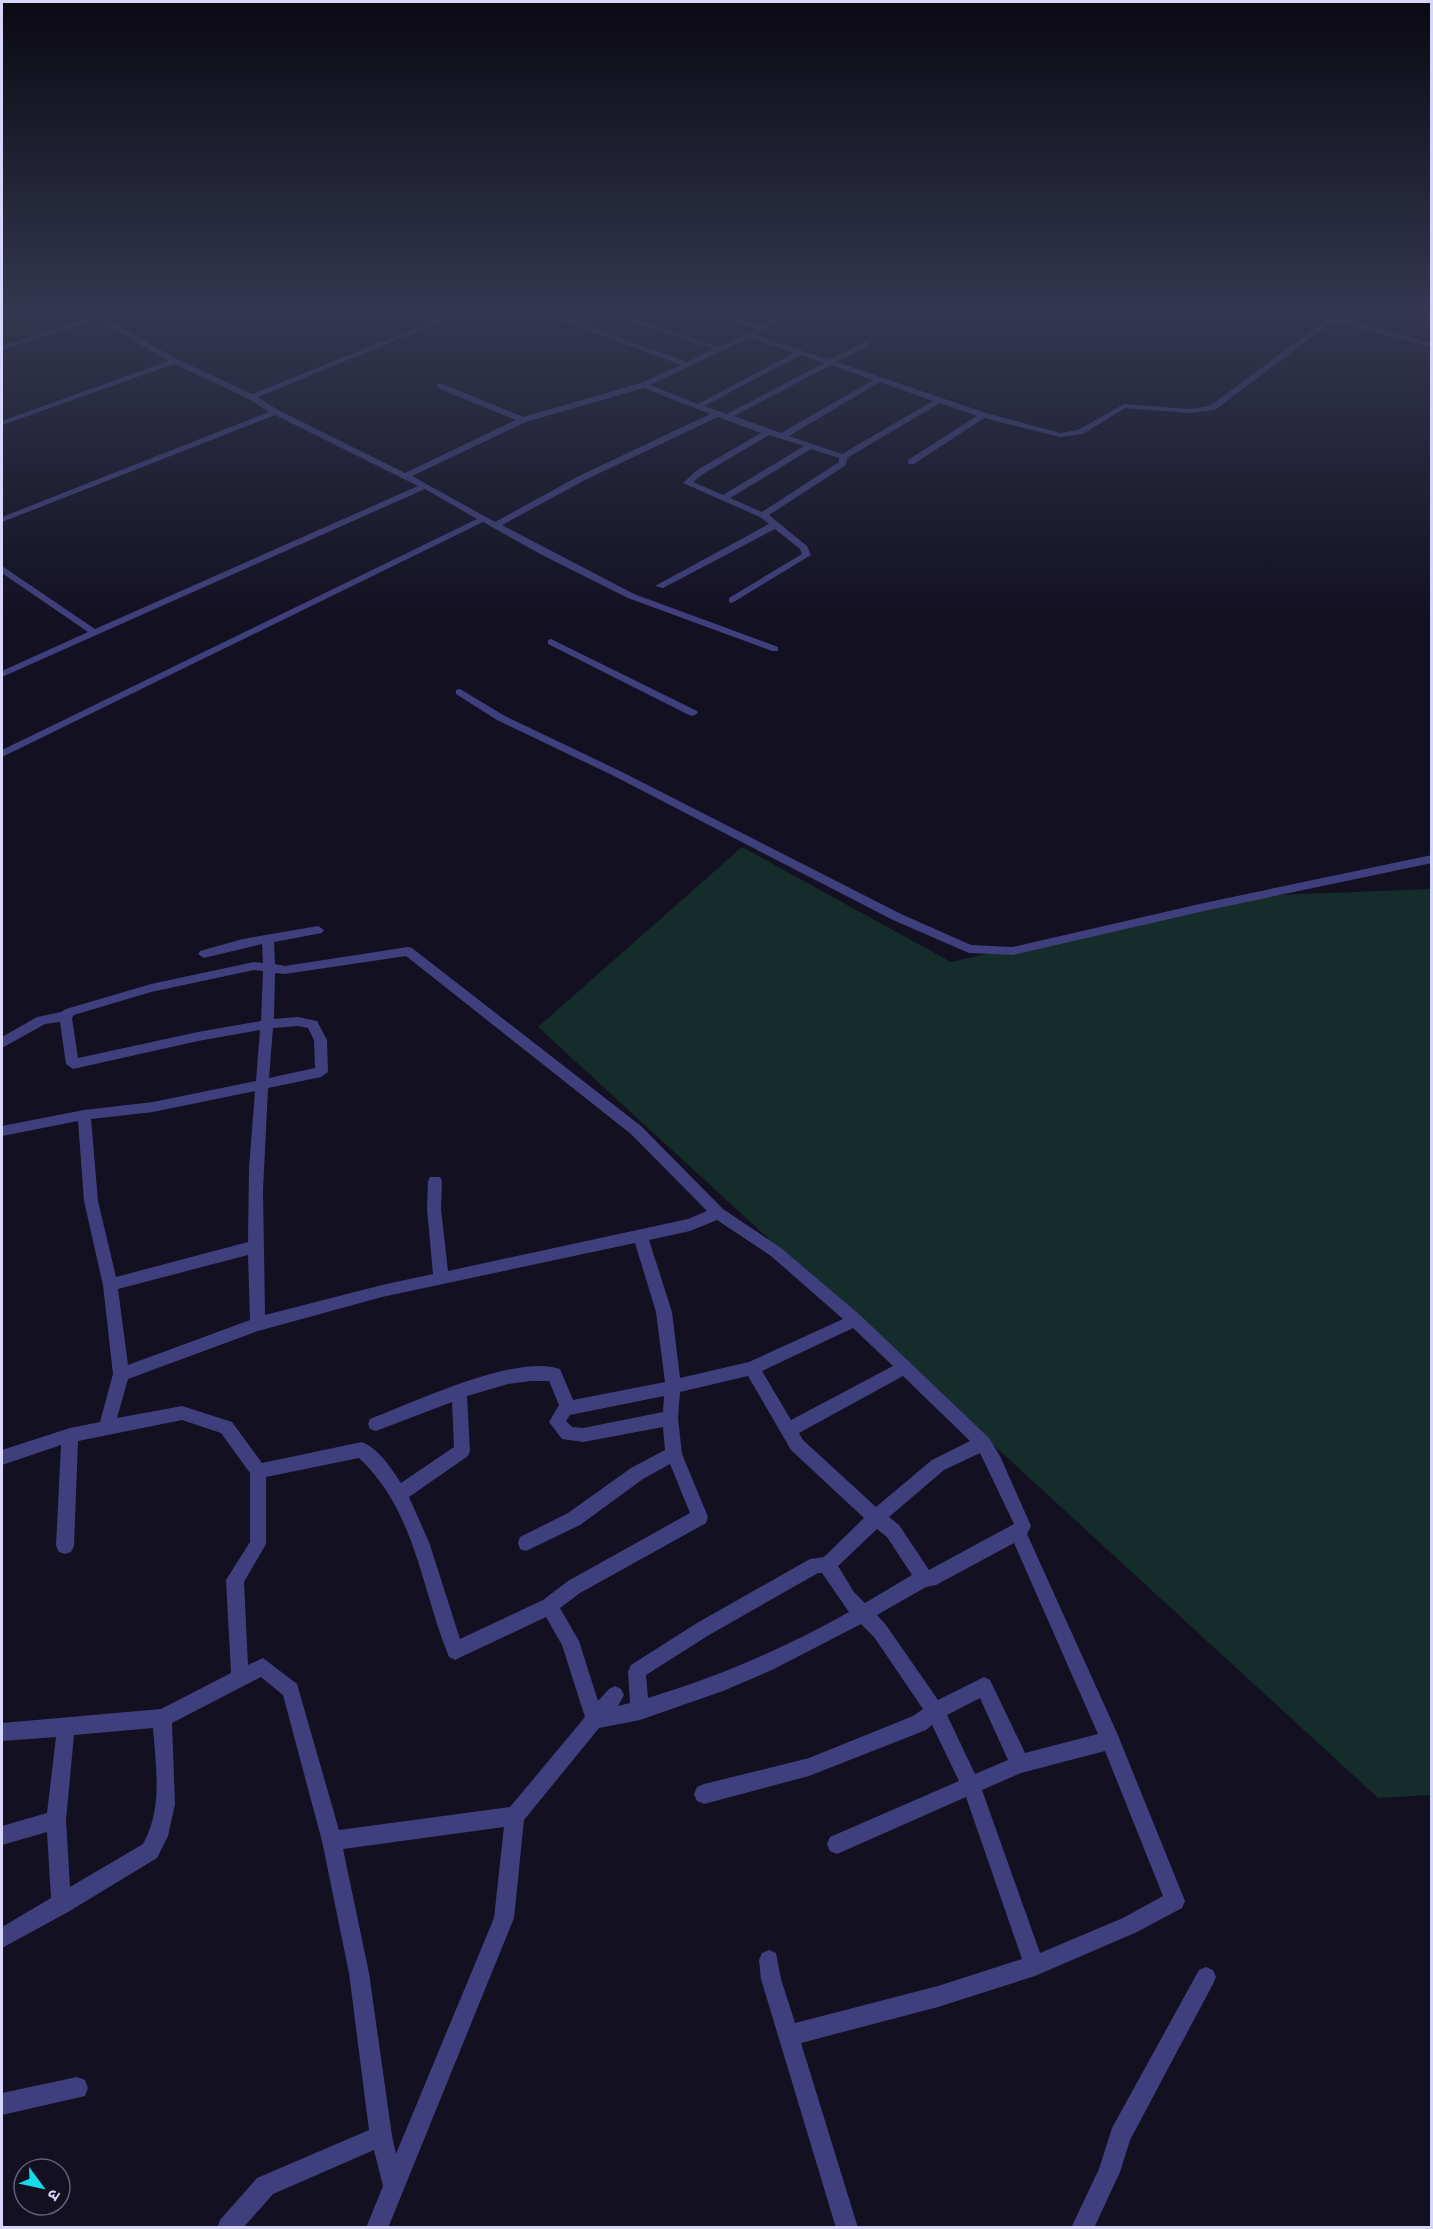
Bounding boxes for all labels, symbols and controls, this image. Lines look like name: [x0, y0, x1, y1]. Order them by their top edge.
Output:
north arrow: [12, 2157, 72, 2217]
text: उ: [43, 2186, 66, 2205]

